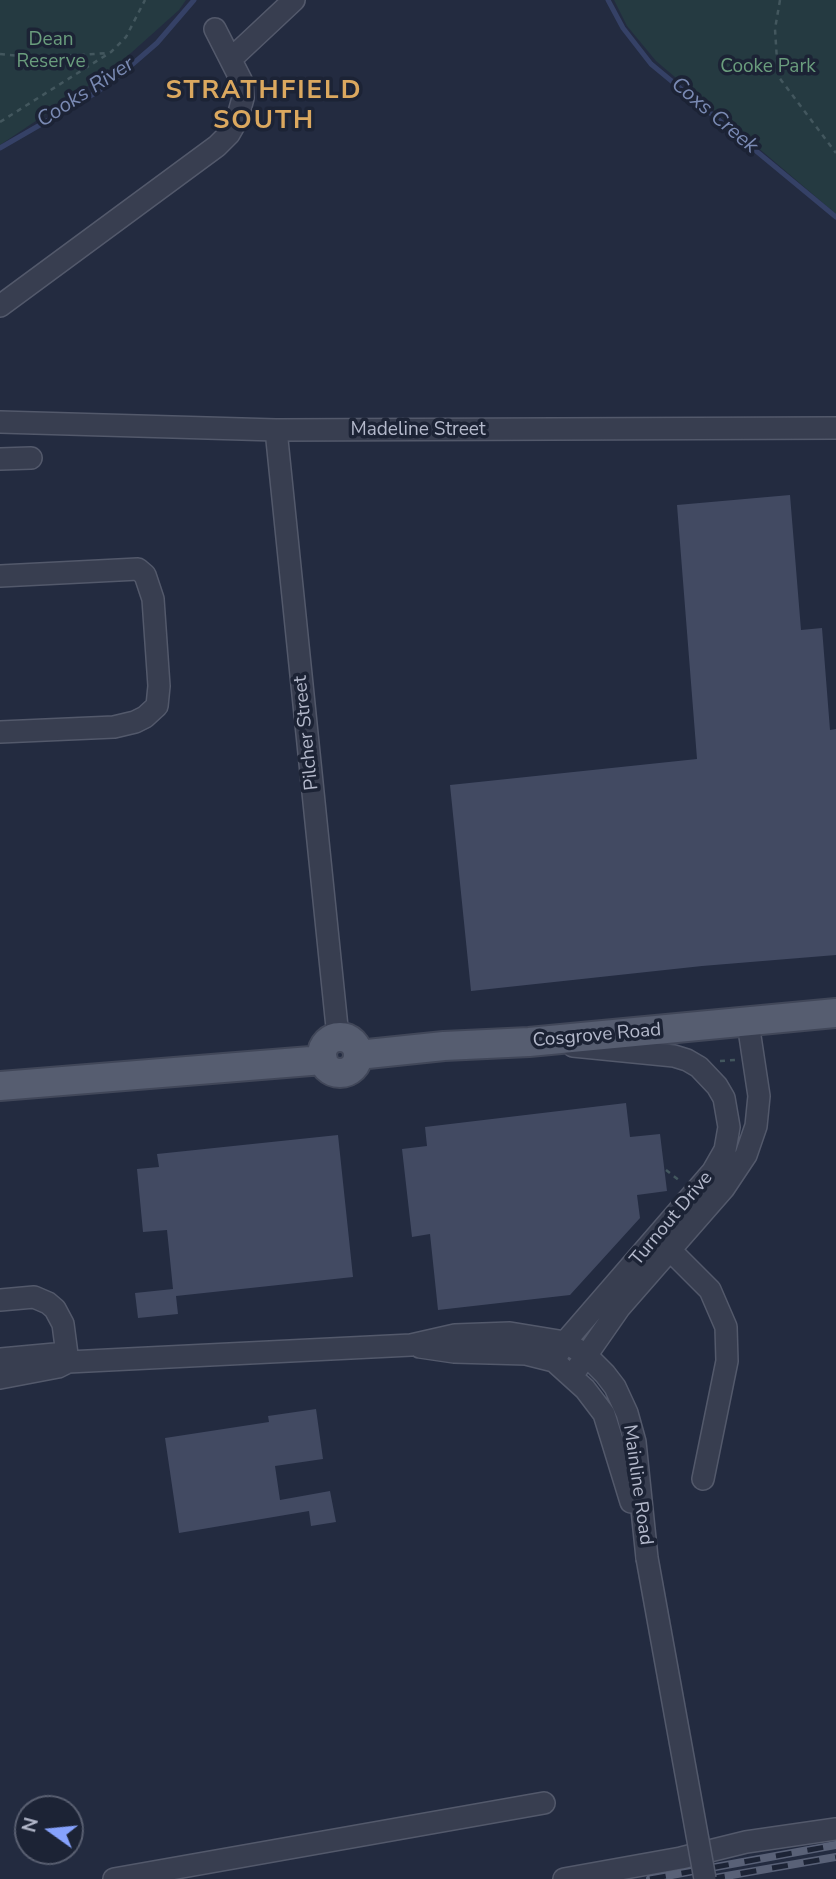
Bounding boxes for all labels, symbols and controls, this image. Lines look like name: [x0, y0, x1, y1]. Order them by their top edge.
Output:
park label: Dean Reserve: [17, 29, 85, 73]
water label: Cooks River: [33, 52, 139, 134]
park label: Cooke Park: [720, 56, 816, 78]
water label: Coxs Creek: [665, 72, 763, 160]
district label: STRATHFIELD SOUTH: [167, 76, 361, 138]
street label: Madeline Street: [350, 419, 486, 441]
street label: Pilcher Street: [290, 675, 324, 791]
street label: Cosgrove Road: [532, 1019, 662, 1053]
street label: Turnout Drive: [626, 1167, 718, 1271]
street label: Mainline Road: [617, 1423, 657, 1547]
north arrow: [14, 1795, 84, 1865]
text: N: [16, 1815, 45, 1835]

